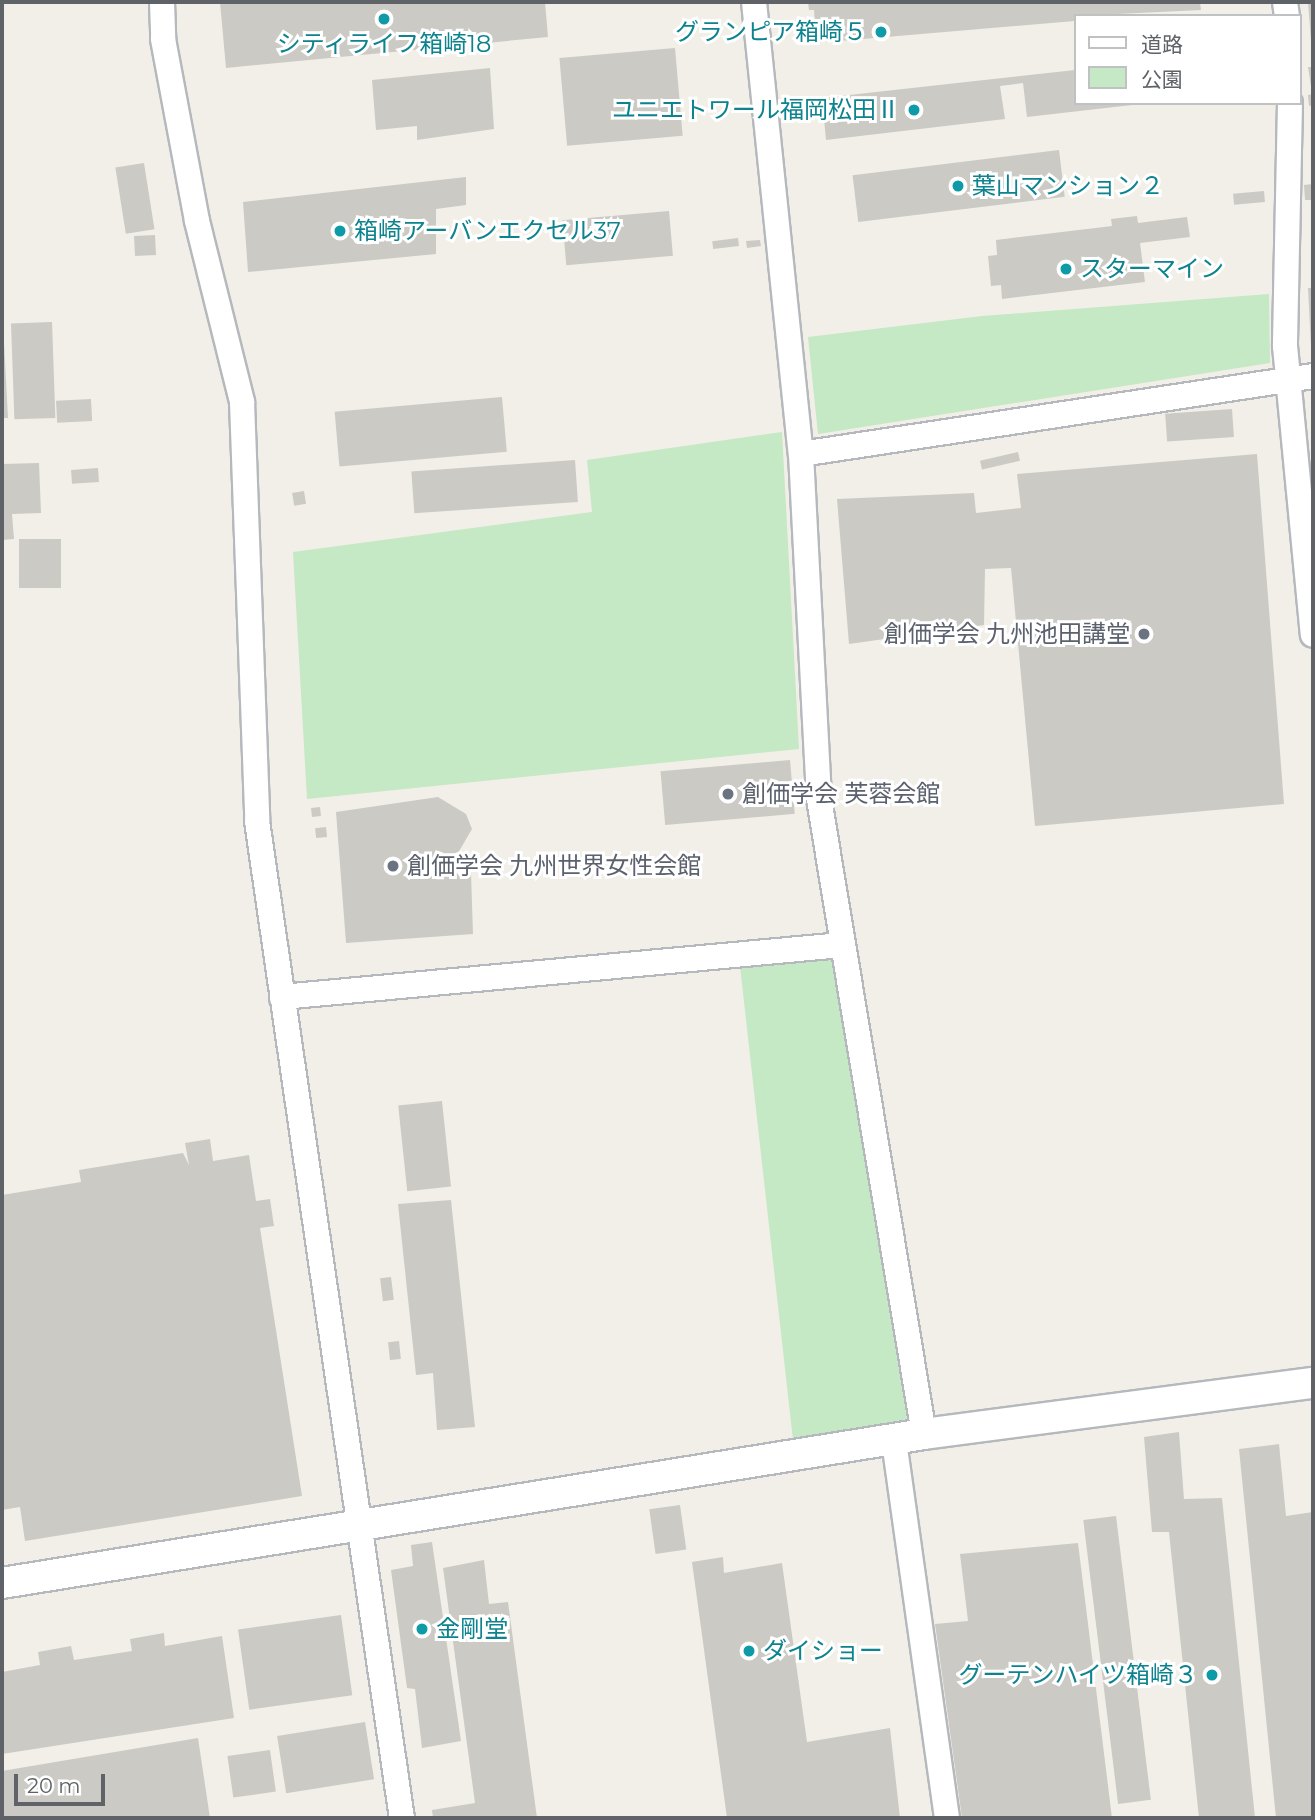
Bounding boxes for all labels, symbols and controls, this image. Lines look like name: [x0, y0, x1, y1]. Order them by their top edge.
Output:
marker: シティライフ箱崎18: [376, 11, 392, 27]
legend: [1074, 14, 1301, 105]
place label: グランピア箱崎５: [675, 18, 867, 46]
marker: グランピア箱崎５: [873, 24, 889, 40]
place label: シティライフ箱崎18: [276, 30, 492, 58]
text: 道路: [1141, 32, 1183, 57]
text: 公園: [1141, 67, 1183, 92]
place label: ユニエトワール福岡松田Ⅱ: [612, 96, 900, 124]
marker: ユニエトワール福岡松田Ⅱ: [906, 102, 922, 118]
place label: 葉山マンション２: [972, 172, 1164, 200]
marker: 葉山マンション２: [950, 178, 966, 194]
place label: 箱崎アーバンエクセル37: [354, 217, 620, 245]
marker: 箱崎アーバンエクセル37: [332, 223, 348, 239]
place label: スターマイン: [1080, 255, 1224, 283]
marker: スターマイン: [1058, 261, 1074, 277]
place label: 創価学会 九州池田講堂: [884, 620, 1130, 648]
marker: 創価学会 九州池田講堂: [1136, 626, 1152, 642]
place label: 創価学会 芙蓉会館: [742, 780, 940, 808]
marker: 創価学会 芙蓉会館: [720, 786, 736, 802]
place label: 創価学会 九州世界女性会館: [407, 852, 701, 880]
marker: 創価学会 九州世界女性会館: [385, 858, 401, 874]
place label: 金剛堂: [436, 1615, 508, 1643]
marker: 金剛堂: [414, 1621, 430, 1637]
place label: ダイショー: [763, 1637, 883, 1665]
marker: ダイショー: [741, 1643, 757, 1659]
place label: グーテンハイツ箱崎３: [958, 1661, 1198, 1689]
marker: グーテンハイツ箱崎３: [1204, 1667, 1220, 1683]
scale bar: [18, 1760, 108, 1804]
text: 20 m: [27, 1773, 81, 1798]

